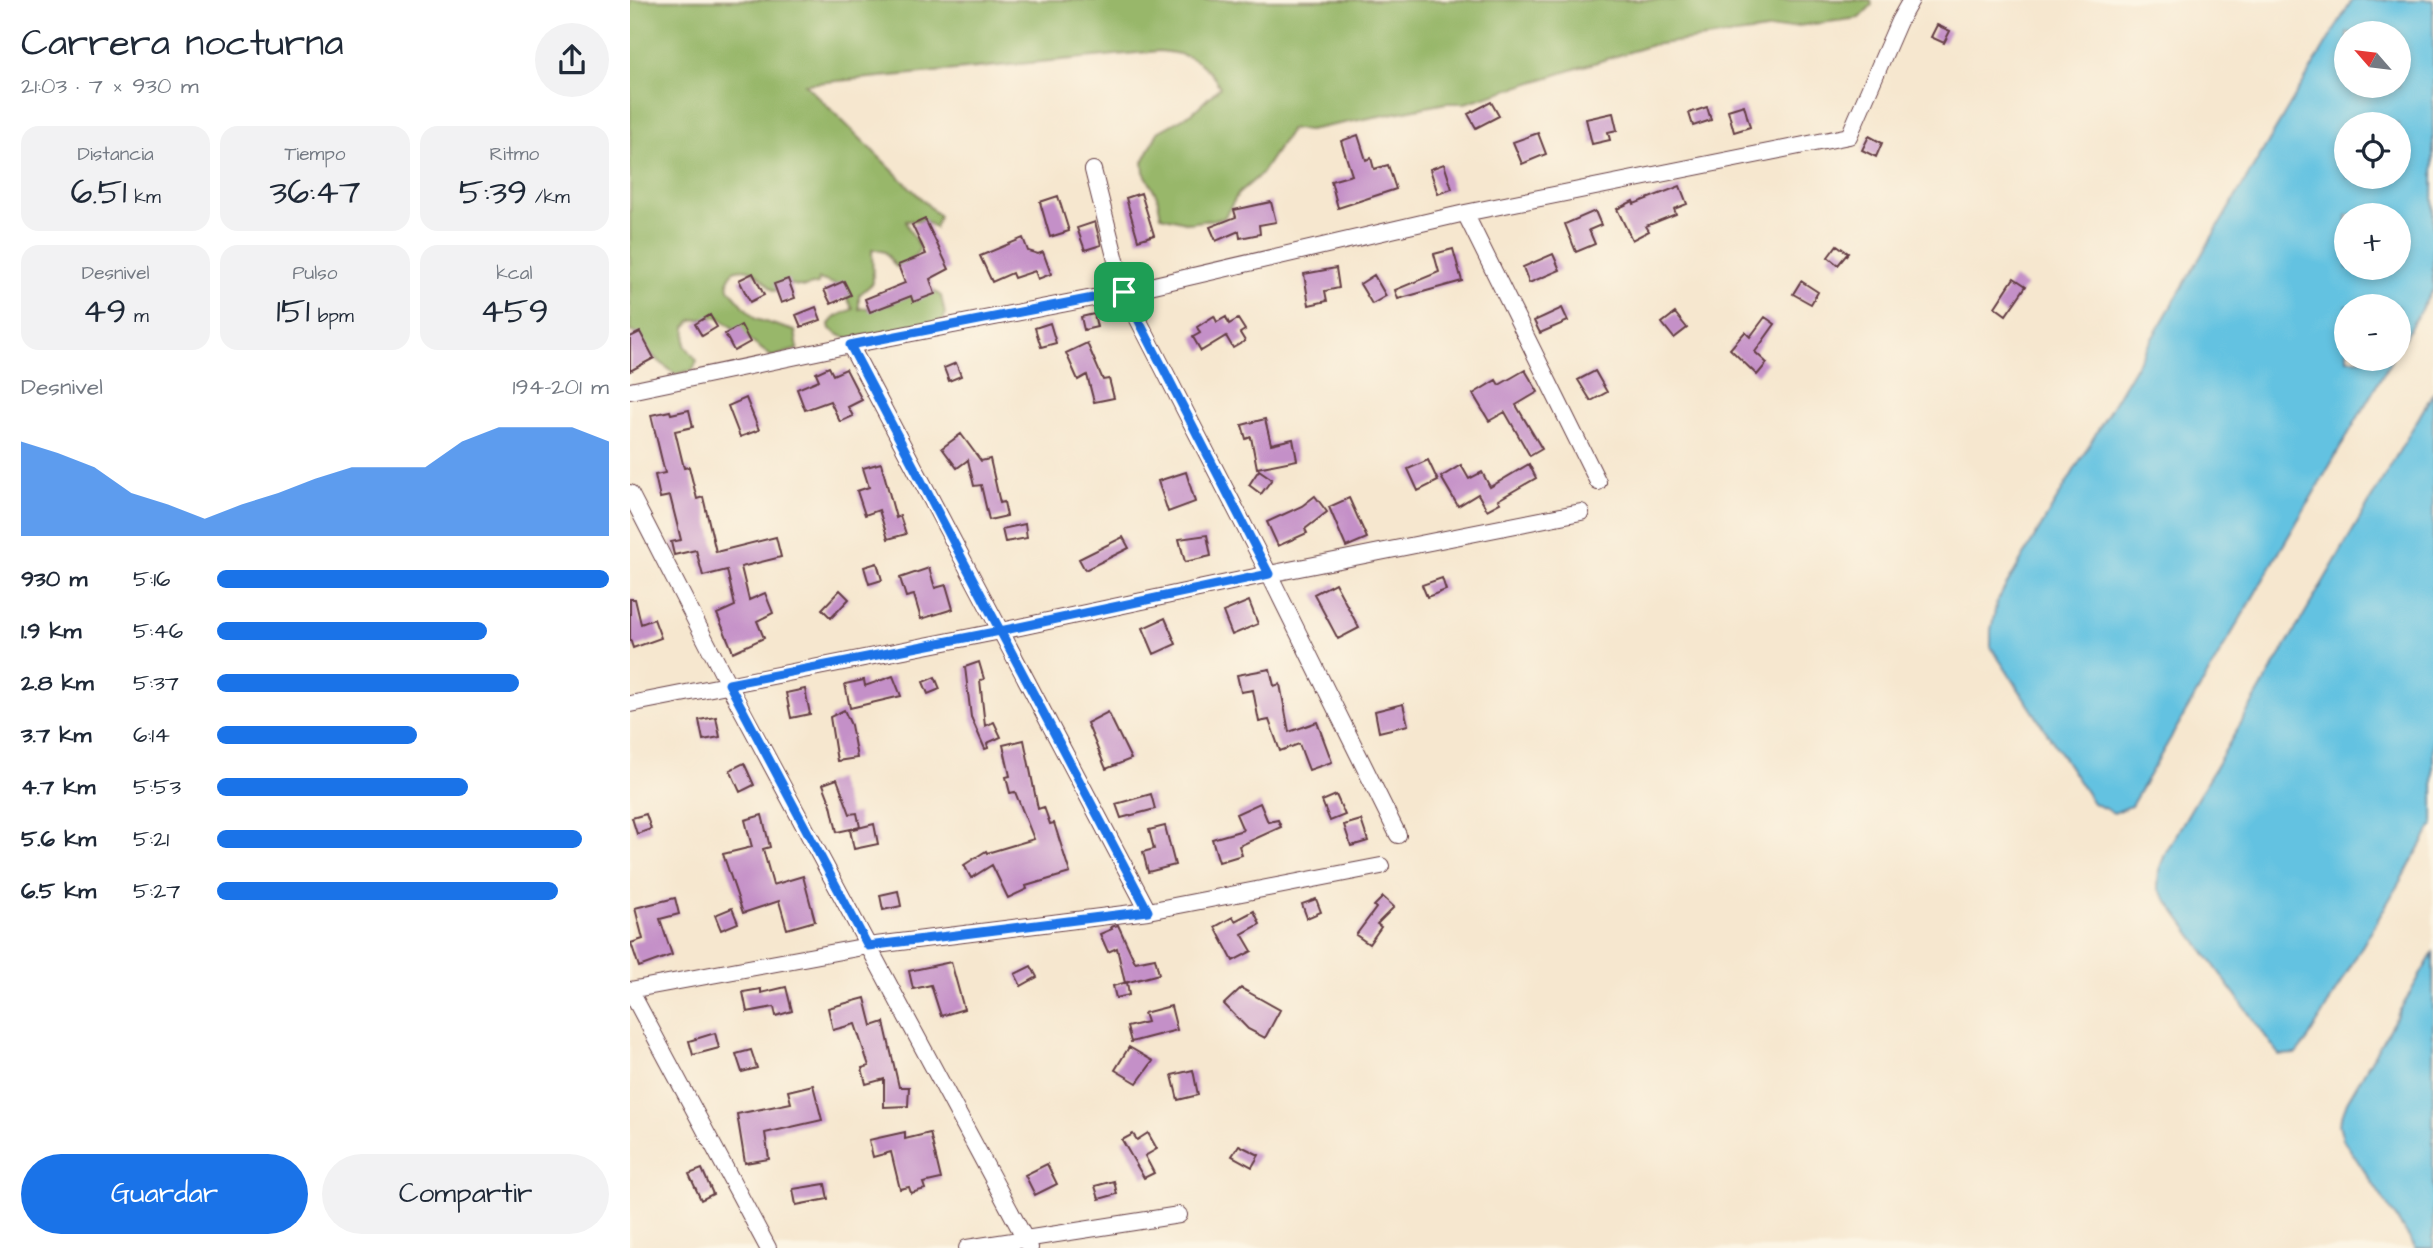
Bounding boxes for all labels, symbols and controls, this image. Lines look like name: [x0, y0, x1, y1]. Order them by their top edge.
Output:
text: Carrera nocturna: [21, 18, 344, 70]
north arrow: [2334, 21, 2412, 98]
map controls: [2334, 21, 2411, 371]
button: share: [535, 23, 609, 97]
text: 21:03 · 7 × 930 m: [21, 70, 199, 102]
button: locate: [2334, 112, 2411, 189]
text: Distancia: [78, 141, 154, 168]
text: Tiempo: [284, 141, 346, 168]
text: Ritmo: [490, 141, 539, 168]
text: 6.51: [71, 168, 127, 217]
text: 36:47: [270, 168, 360, 217]
text: 5:39: [459, 168, 527, 217]
text: km: [127, 184, 161, 211]
text: /km: [527, 184, 570, 211]
button: +: [2334, 203, 2411, 280]
text: Desnivel: [82, 260, 149, 287]
text: Pulso: [293, 260, 337, 287]
text: kcal: [496, 260, 533, 287]
pin: [1094, 262, 1154, 322]
icon: arrive: [1105, 273, 1143, 311]
text: 49: [83, 287, 126, 336]
text: 151: [276, 287, 310, 336]
text: 459: [480, 287, 549, 336]
button: −: [2334, 294, 2411, 371]
text: m: [126, 303, 149, 330]
text: bpm: [310, 303, 354, 330]
text: Desnivel: [21, 371, 103, 403]
text: 194–201 m: [512, 371, 609, 403]
text: 930 m: [21, 563, 87, 595]
text: 5:16: [133, 563, 171, 595]
text: 1.9 km: [21, 615, 82, 647]
text: 5:46: [133, 615, 183, 647]
text: 2.8 km: [21, 667, 94, 699]
text: 5:37: [133, 667, 179, 699]
text: 3.7 km: [21, 719, 91, 751]
text: 6:14: [133, 719, 170, 751]
text: 4.7 km: [21, 771, 95, 803]
text: 5:53: [133, 771, 181, 803]
text: 5.6 km: [21, 823, 96, 855]
text: 5:21: [133, 823, 169, 855]
text: 6.5 km: [21, 875, 96, 907]
text: 5:27: [133, 875, 180, 907]
button: Guardar: [21, 1154, 308, 1234]
button: Compartir: [322, 1154, 609, 1234]

